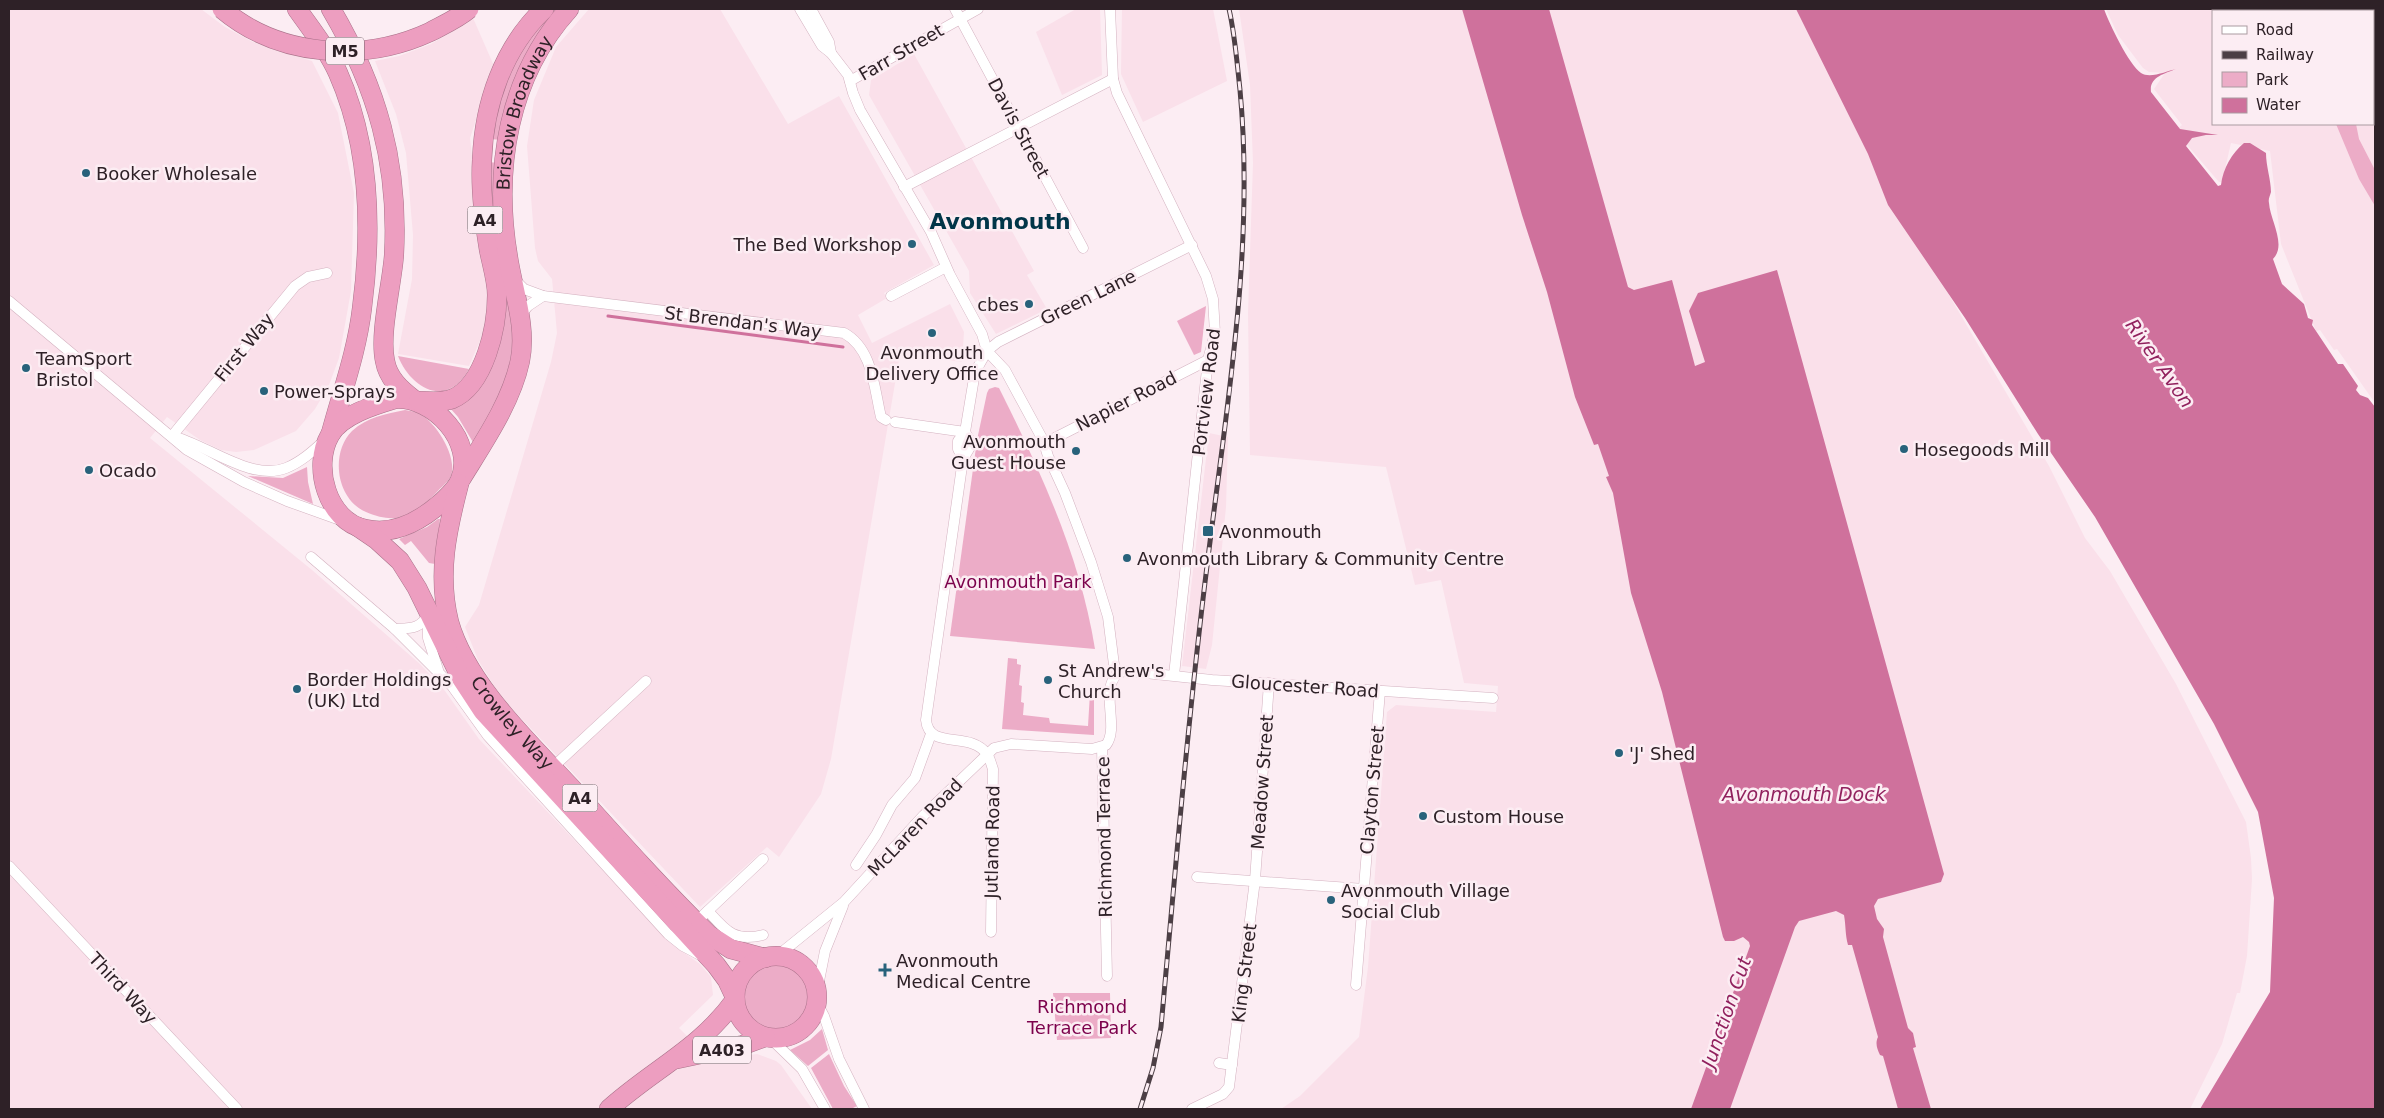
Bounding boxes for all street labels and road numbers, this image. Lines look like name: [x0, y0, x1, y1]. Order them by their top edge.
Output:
street label: Farr Street: [855, 19, 947, 85]
street label: Bristow Broadway: [492, 31, 556, 191]
road number: M5: [326, 37, 364, 64]
street label: Davis Street: [984, 74, 1054, 182]
road number: A4: [468, 206, 502, 234]
street label: Green Lane: [1037, 265, 1139, 329]
street label: St Brendan's Way: [663, 302, 823, 342]
street label: First Way: [210, 308, 278, 385]
street label: Portview Road: [1188, 327, 1224, 457]
street label: Napier Road: [1072, 367, 1180, 435]
street label: Gloucester Road: [1230, 670, 1380, 702]
street label: Crowley Way: [467, 672, 559, 774]
street label: Meadow Street: [1247, 714, 1277, 850]
street label: Clayton Street: [1356, 725, 1388, 855]
street label: Richmond Terrace: [1092, 756, 1116, 918]
street label: McLaren Road: [863, 774, 967, 880]
road number: A4: [562, 784, 598, 811]
street label: Jutland Road: [980, 785, 1003, 900]
street label: King Street: [1227, 922, 1261, 1024]
street label: Third Way: [84, 947, 162, 1028]
road number: A403: [693, 1036, 751, 1064]

